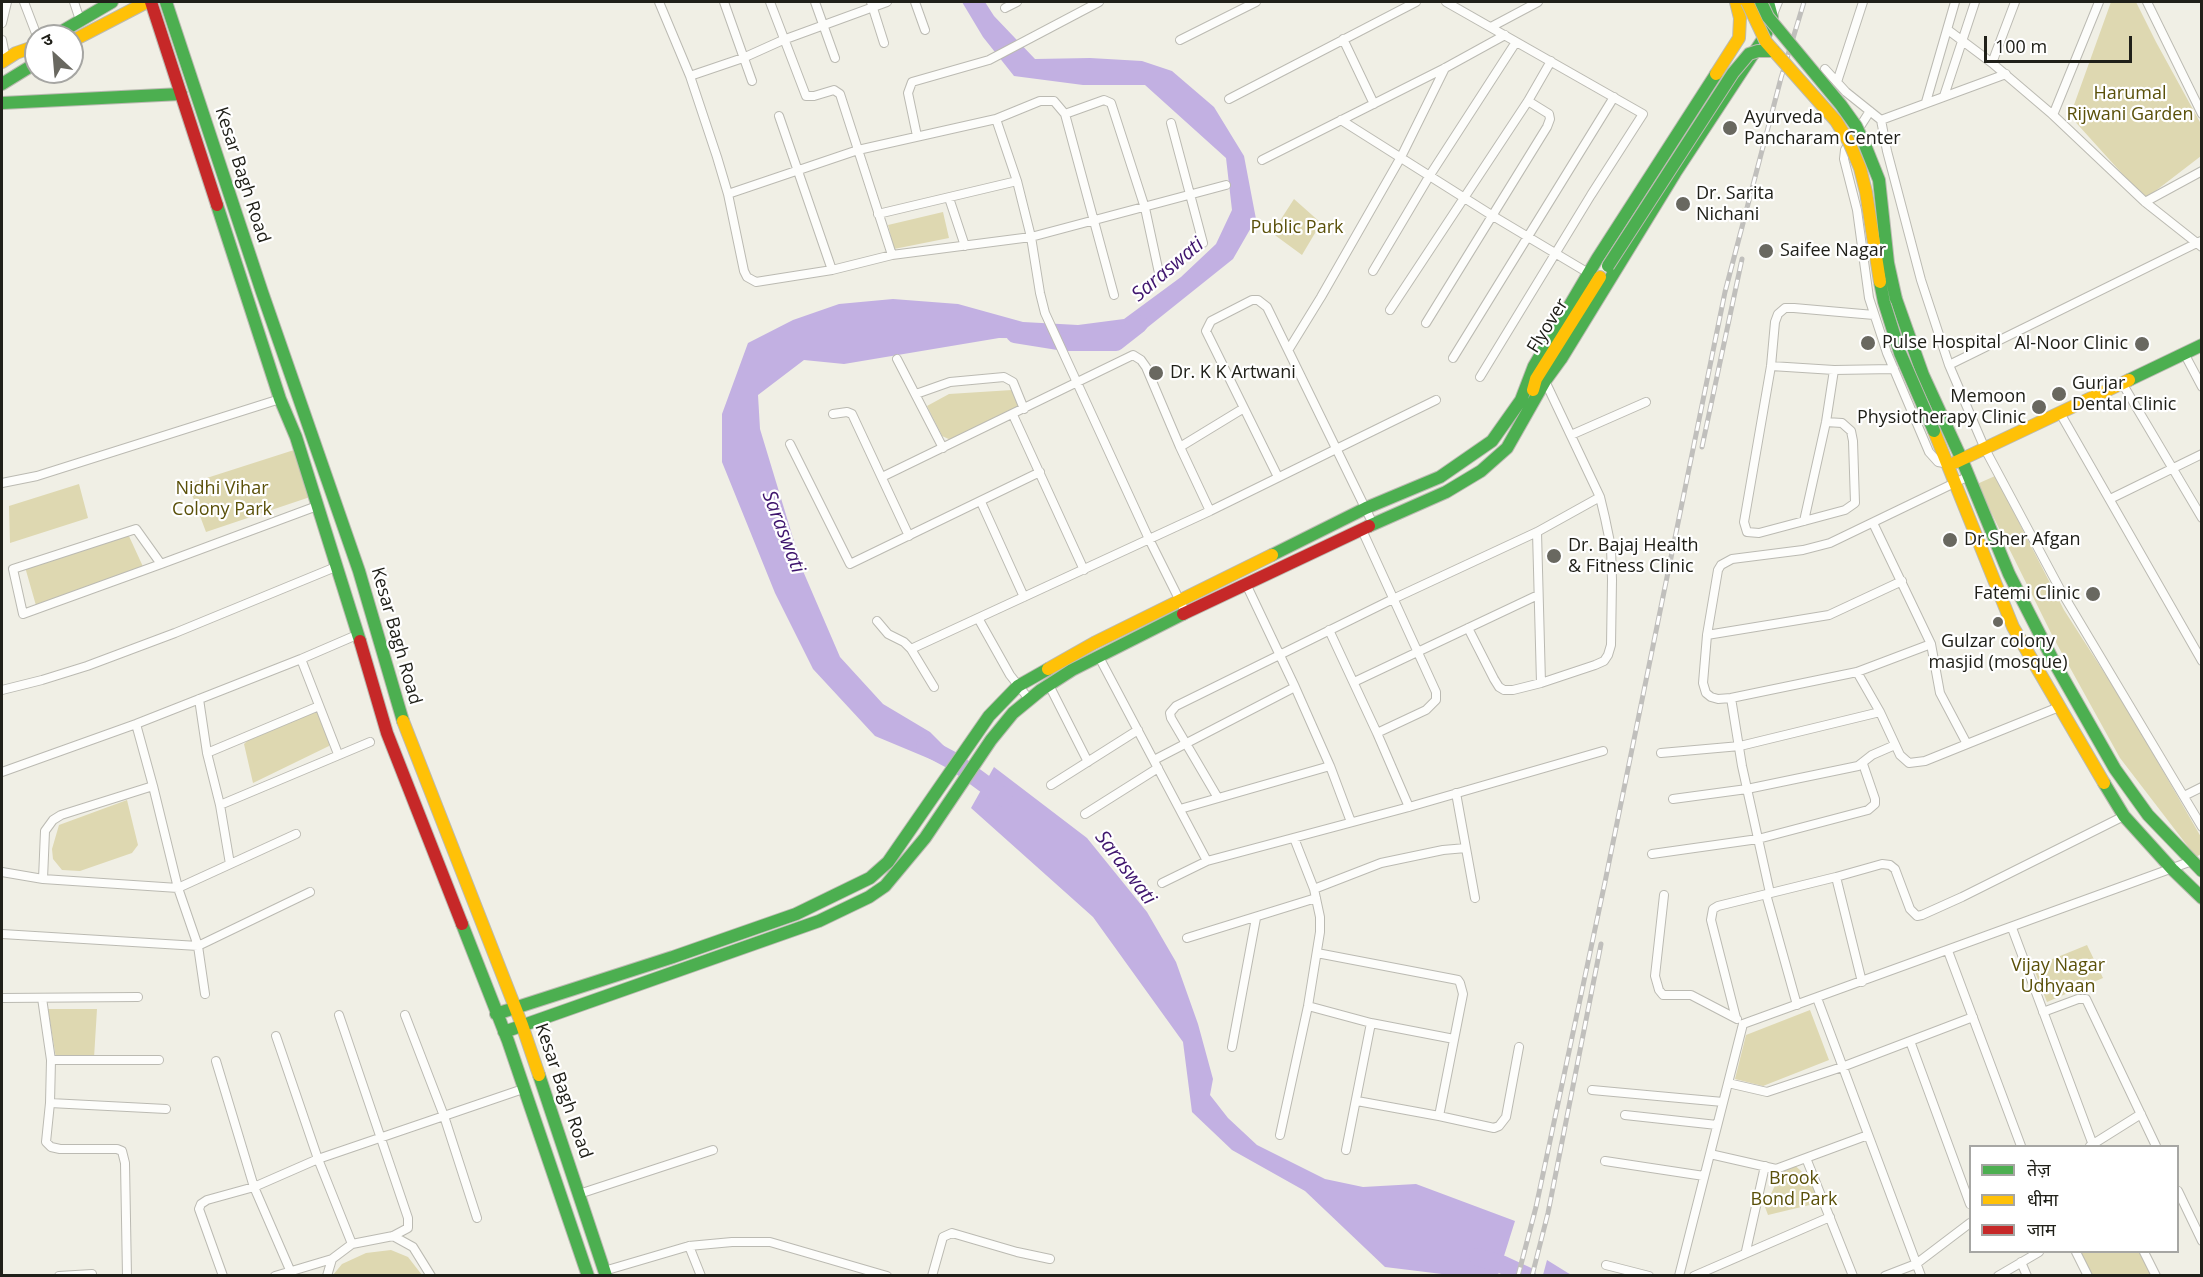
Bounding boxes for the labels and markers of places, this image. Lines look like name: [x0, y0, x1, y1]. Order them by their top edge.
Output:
place label: Ayurveda Pancharam Center: [1744, 107, 1901, 150]
marker: Ayurveda Pancharam Center: [1721, 119, 1739, 137]
place label: Dr. Sarita Nichani: [1696, 183, 1774, 226]
marker: Dr. Sarita Nichani: [1674, 195, 1692, 213]
place label: Saifee Nagar: [1780, 240, 1886, 262]
marker: Saifee Nagar: [1757, 242, 1775, 260]
place label: Pulse Hospital: [1882, 332, 2001, 354]
place label: Al-Noor Clinic: [2014, 333, 2128, 355]
marker: Pulse Hospital: [1859, 334, 1877, 352]
marker: Al-Noor Clinic: [2133, 335, 2151, 353]
place label: Dr. K K Artwani: [1170, 362, 1296, 384]
marker: Dr. K K Artwani: [1147, 364, 1165, 382]
place label: Gurjar Dental Clinic: [2072, 373, 2176, 416]
marker: Gurjar Dental Clinic: [2050, 385, 2068, 403]
place label: Memoon Physiotherapy Clinic: [1857, 386, 2026, 428]
marker: Memoon Physiotherapy Clinic: [2030, 398, 2048, 416]
place label: Dr.Sher Afgan: [1964, 529, 2080, 551]
marker: Dr.Sher Afgan: [1941, 531, 1959, 549]
place label: Dr. Bajaj Health & Fitness Clinic: [1568, 535, 1699, 578]
marker: Dr. Bajaj Health & Fitness Clinic: [1545, 547, 1563, 565]
place label: Fatemi Clinic: [1974, 583, 2080, 605]
marker: Fatemi Clinic: [2084, 585, 2102, 603]
marker: Gulzar colony masjid (mosque): [1991, 615, 2005, 629]
place label: Gulzar colony masjid (mosque): [1929, 631, 2067, 674]

